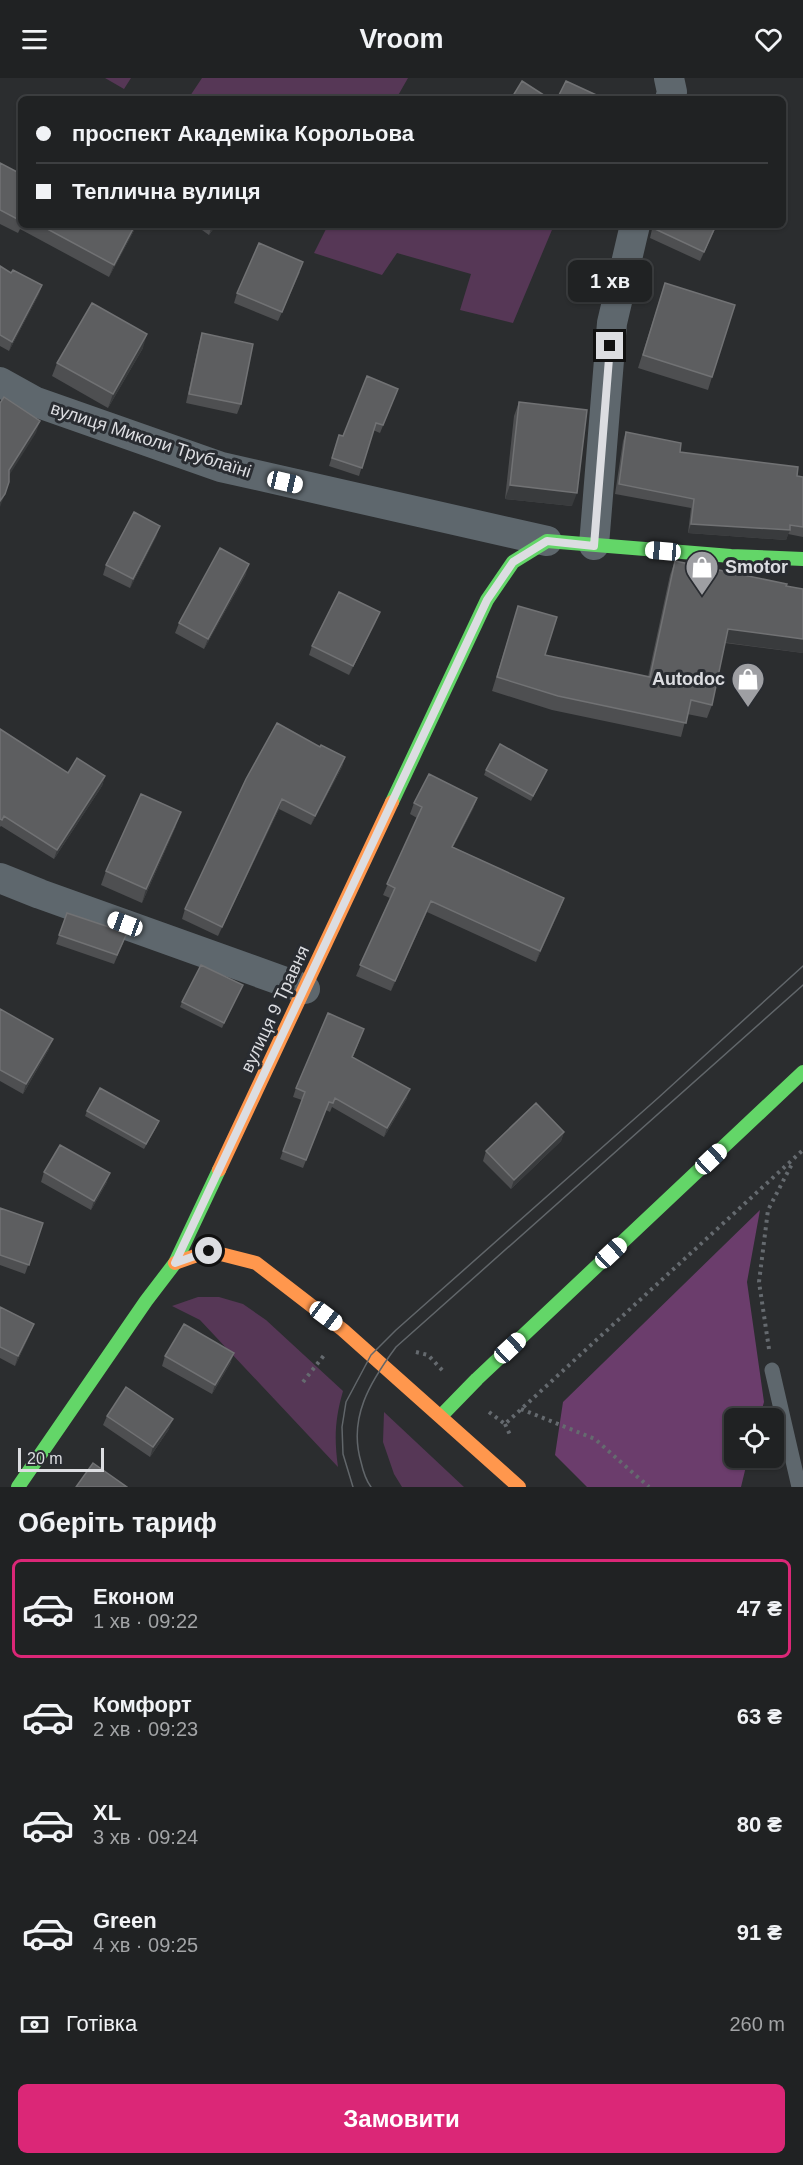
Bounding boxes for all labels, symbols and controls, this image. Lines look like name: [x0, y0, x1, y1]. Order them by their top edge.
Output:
icon: menu: [18, 23, 51, 56]
icon: heart: [752, 23, 785, 56]
text: Vroom: [359, 24, 444, 54]
text: проспект Академіка Корольова: [72, 121, 414, 146]
text: Теплична вулиця: [72, 179, 261, 204]
callout: 1 хв: [568, 259, 652, 301]
text: 1 хв: [590, 270, 630, 292]
route end: [596, 332, 623, 359]
street label: вулиця Миколи Трублаїні: [48, 398, 254, 482]
car: [265, 469, 305, 495]
car: [644, 540, 682, 562]
shop icon: Smotor: [684, 549, 720, 596]
place label: Smotor: [725, 557, 788, 577]
shop icon: Autodoc: [730, 661, 766, 708]
place label: Autodoc: [652, 669, 725, 689]
car: [105, 909, 145, 939]
street label: вулиця 9 Травня: [237, 942, 313, 1076]
car: [692, 1140, 730, 1178]
car: [592, 1234, 630, 1272]
route start: [195, 1237, 222, 1264]
car: [306, 1298, 346, 1334]
car: [491, 1329, 529, 1367]
map controls: [724, 1408, 784, 1468]
button: locate: [724, 1408, 784, 1468]
scale bar: [18, 1445, 104, 1472]
text: 20 m: [27, 1450, 63, 1467]
text: Оберіть тариф: [18, 1508, 217, 1538]
icon: car: [21, 1582, 75, 1636]
text: Економ: [93, 1584, 175, 1609]
text: 47 ₴: [737, 1596, 782, 1621]
text: 1 хв · 09:22: [93, 1610, 198, 1632]
icon: car: [21, 1690, 75, 1744]
text: Комфорт: [93, 1692, 192, 1717]
text: 63 ₴: [737, 1704, 782, 1729]
text: 2 хв · 09:23: [93, 1718, 198, 1740]
icon: car: [21, 1798, 75, 1852]
text: XL: [93, 1800, 121, 1825]
text: 80 ₴: [737, 1812, 782, 1837]
text: 3 хв · 09:24: [93, 1826, 198, 1848]
icon: car: [21, 1906, 75, 1960]
text: Green: [93, 1908, 157, 1933]
text: 91 ₴: [737, 1920, 782, 1945]
text: 4 хв · 09:25: [93, 1934, 198, 1956]
icon: cash: [18, 2008, 51, 2041]
text: Готівка: [66, 2011, 137, 2036]
text: 260 m: [729, 2013, 785, 2035]
button: Замовити: [18, 2084, 785, 2153]

